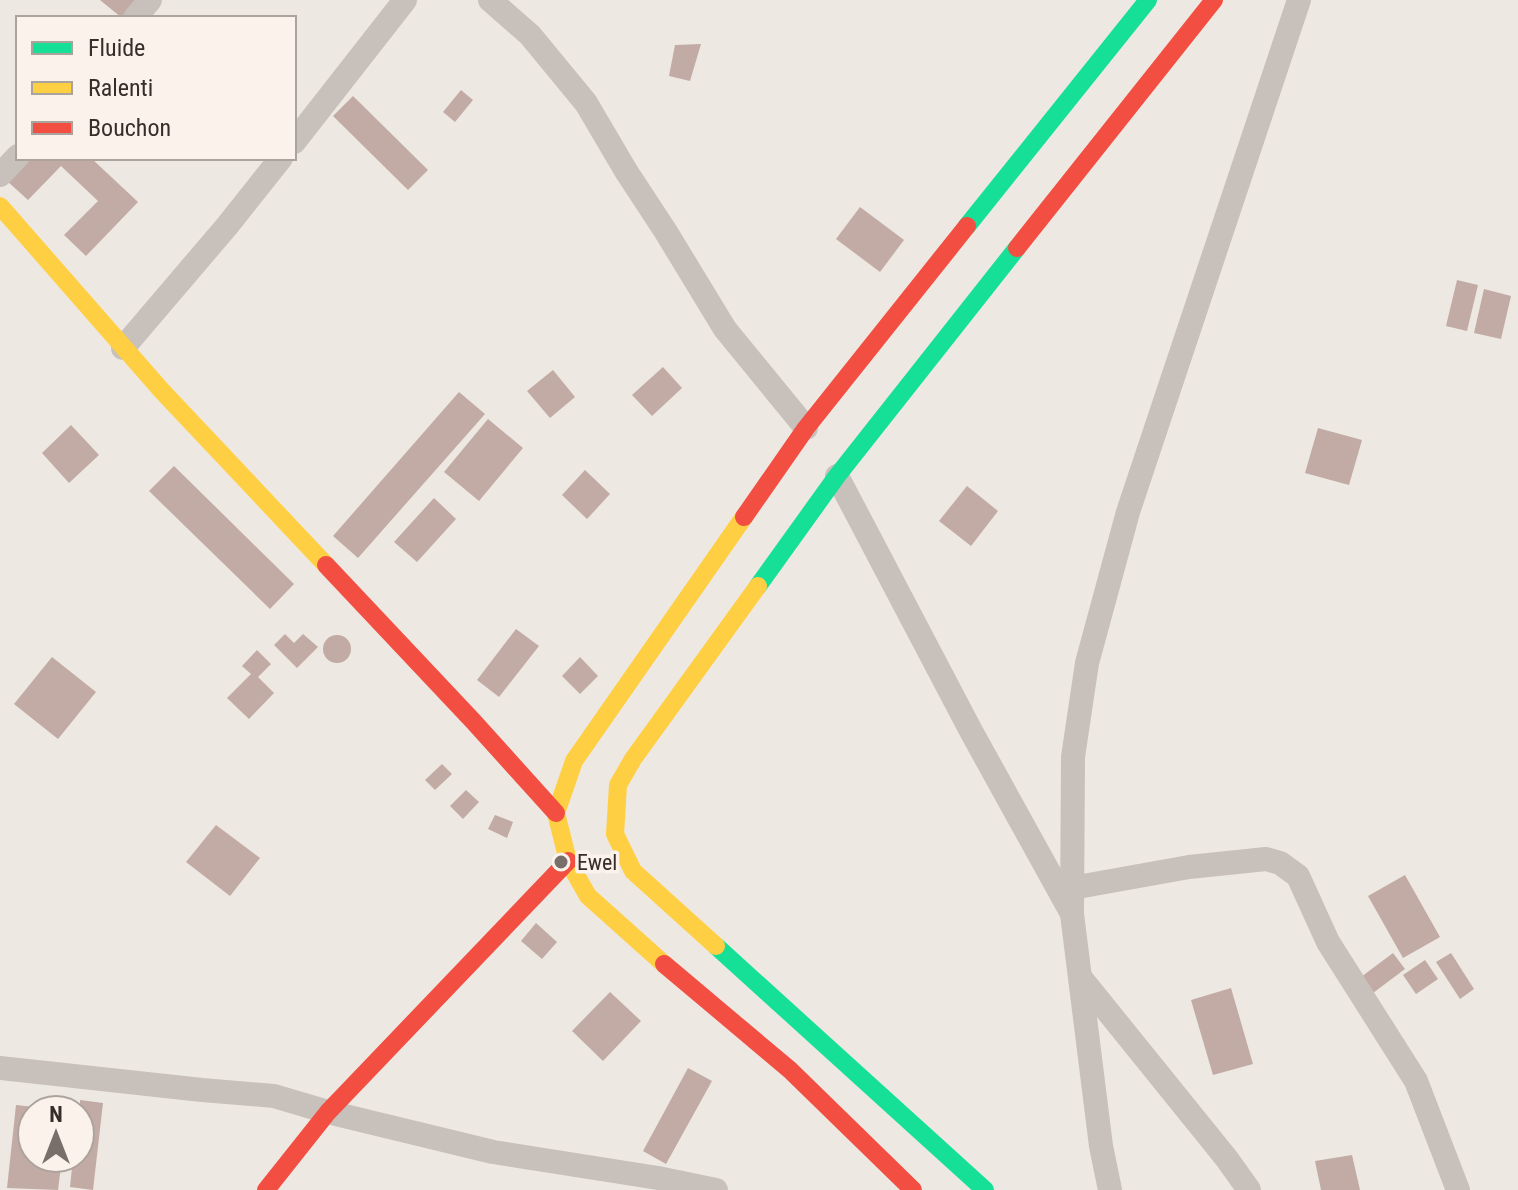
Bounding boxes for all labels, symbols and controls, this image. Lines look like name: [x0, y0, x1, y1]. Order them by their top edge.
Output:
legend: [16, 16, 296, 160]
text: Fluide: [88, 34, 145, 62]
text: Ralenti: [88, 74, 153, 102]
text: Bouchon: [88, 114, 171, 142]
place label: Ewel: [577, 850, 617, 875]
marker: Ewel: [552, 853, 570, 871]
north arrow: [16, 1094, 96, 1174]
text: N: [49, 1102, 63, 1127]

